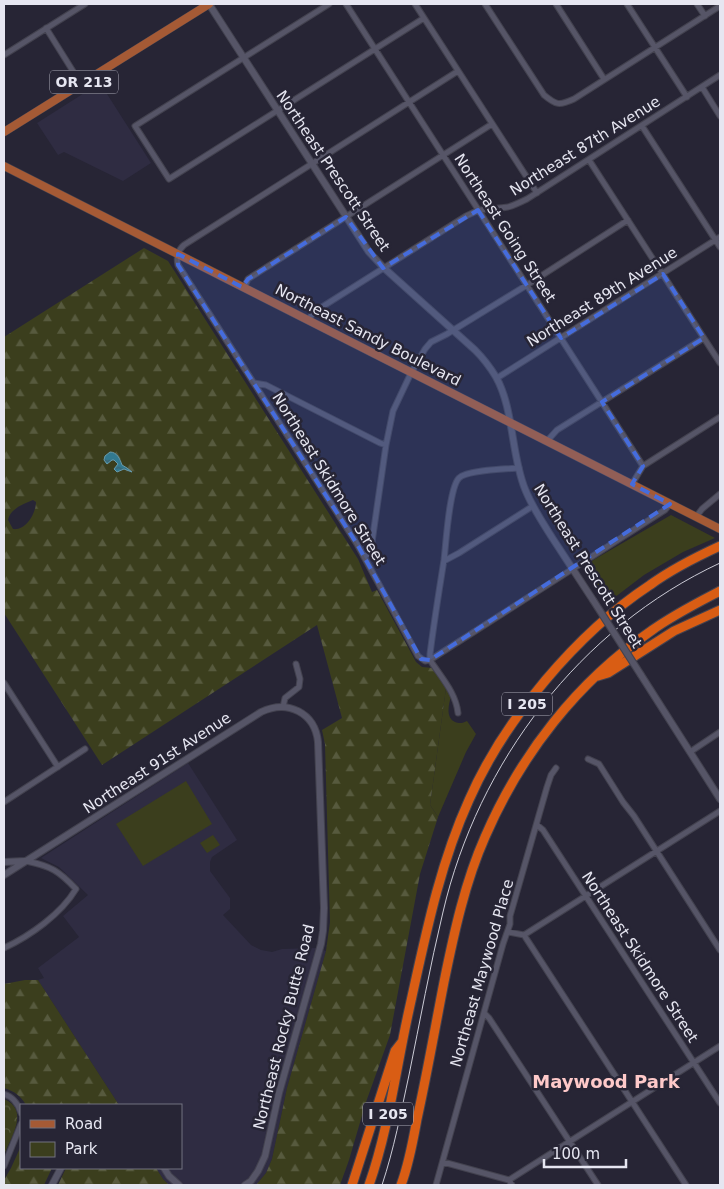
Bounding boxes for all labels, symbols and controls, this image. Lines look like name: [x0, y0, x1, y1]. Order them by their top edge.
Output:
road number: OR 213: [50, 70, 118, 94]
street label: Northeast Prescott Street: [272, 87, 394, 255]
street label: Northeast 87th Avenue: [507, 92, 663, 200]
street label: Northeast Going Street: [450, 150, 560, 306]
street label: Northeast 89th Avenue: [524, 243, 680, 351]
street label: Northeast Sandy Boulevard: [272, 280, 464, 390]
street label: Northeast Skidmore Street: [268, 389, 390, 569]
street label: Northeast Prescott Street: [530, 481, 646, 651]
road number: I 205: [502, 692, 552, 716]
street label: Northeast 91st Avenue: [80, 709, 234, 817]
street label: Northeast Skidmore Street: [578, 868, 702, 1046]
street label: Northeast Maywood Place: [447, 877, 517, 1069]
street label: Northeast Rocky Butte Road: [250, 922, 318, 1132]
district label: Maywood Park: [532, 1071, 681, 1092]
road number: I 205: [363, 1102, 413, 1126]
legend: [20, 1104, 182, 1169]
text: Road: [65, 1115, 103, 1133]
scale bar: [544, 1136, 626, 1168]
text: Park: [65, 1140, 98, 1158]
text: 100 m: [552, 1145, 600, 1163]

